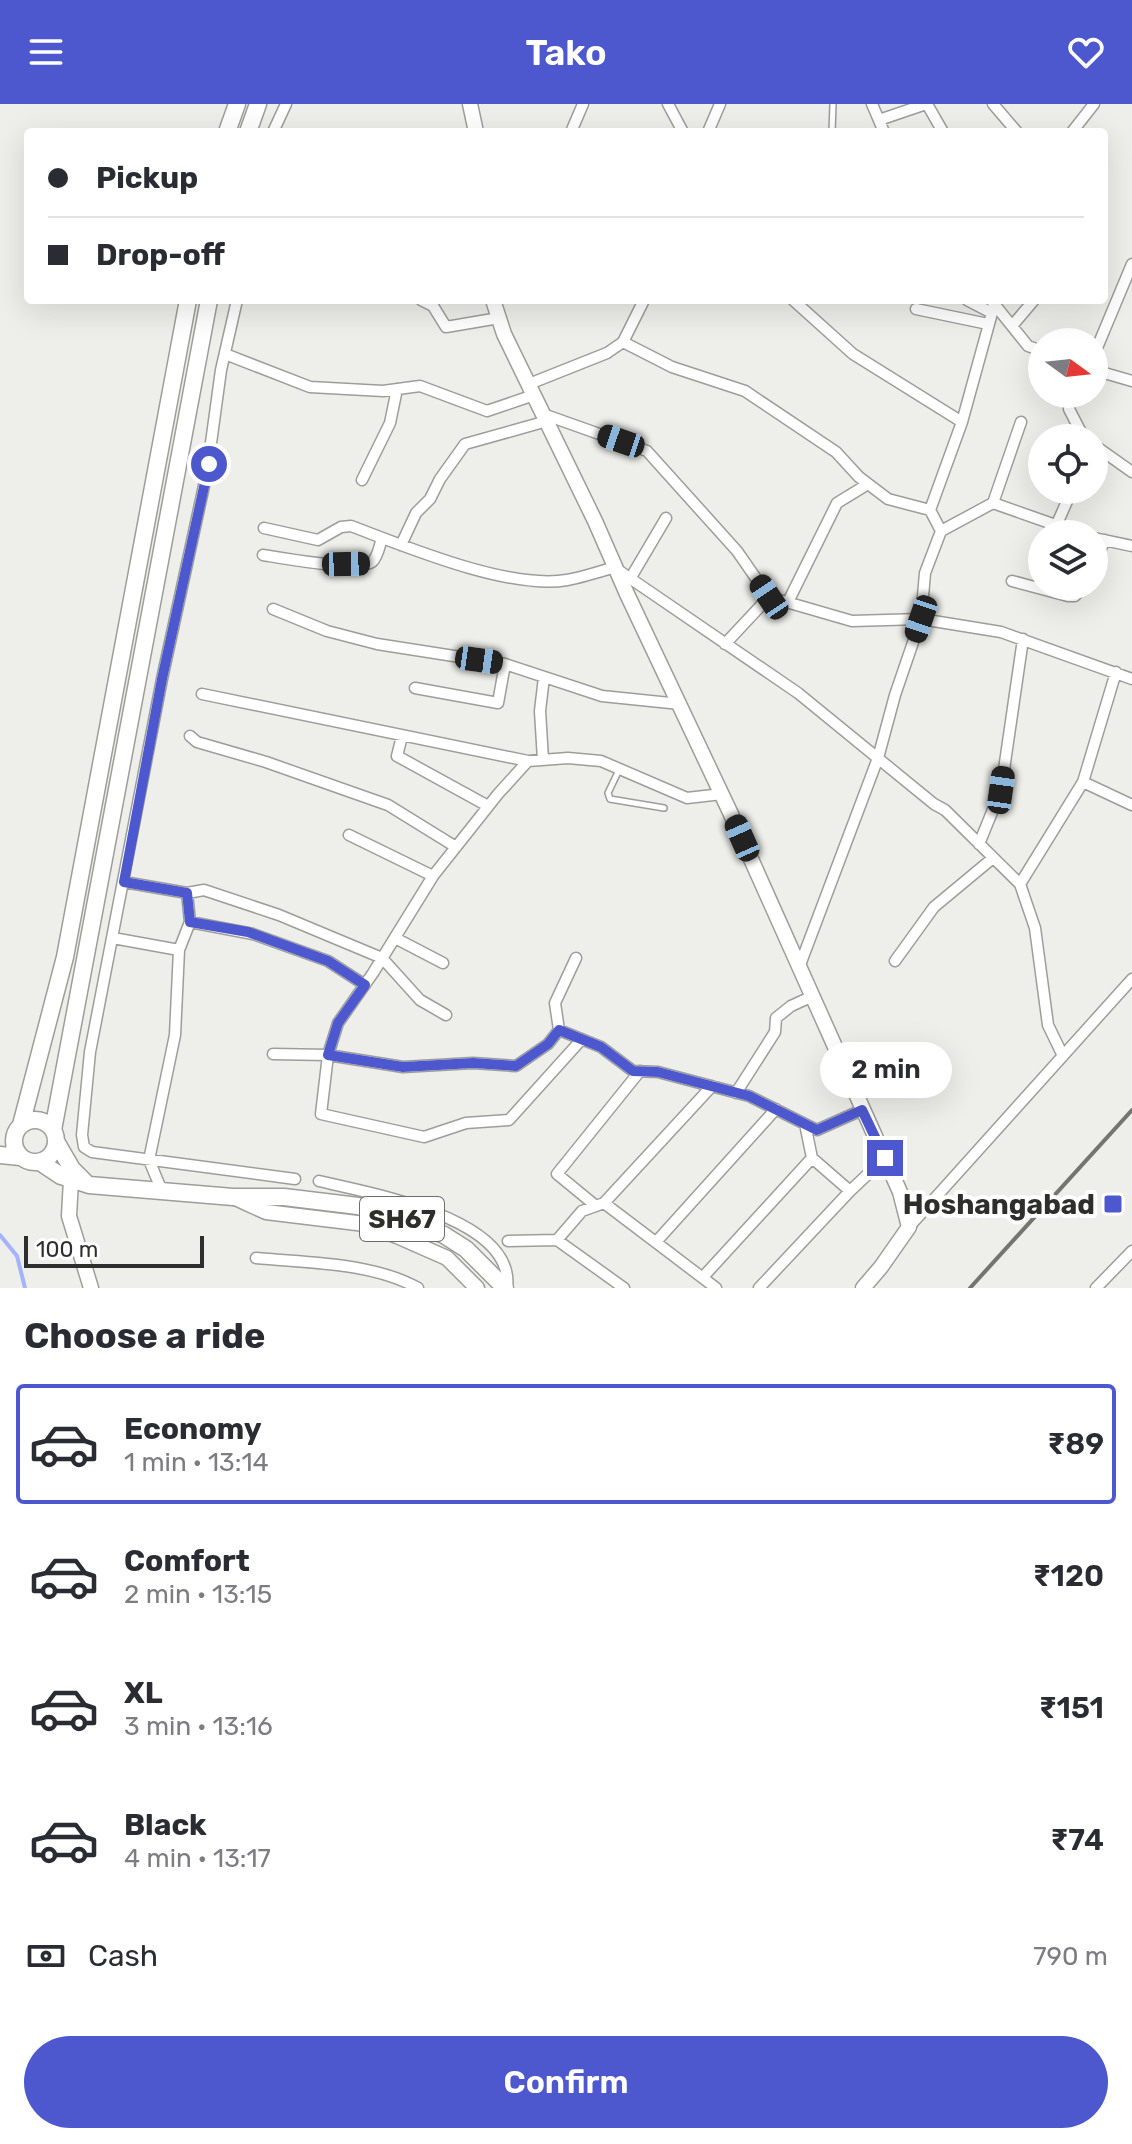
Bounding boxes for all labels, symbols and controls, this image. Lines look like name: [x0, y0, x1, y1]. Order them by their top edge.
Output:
icon: menu: [24, 30, 68, 74]
icon: heart: [1064, 30, 1108, 74]
text: Tako: [525, 31, 607, 74]
text: Pickup: [96, 160, 198, 196]
text: Drop-off: [96, 237, 225, 273]
north arrow: [1028, 328, 1108, 408]
map controls: [1028, 328, 1108, 600]
car: [594, 422, 648, 460]
button: locate: [1028, 424, 1108, 504]
route start: [191, 446, 227, 482]
button: layers: [1028, 520, 1108, 600]
car: [322, 552, 370, 576]
car: [746, 570, 792, 624]
car: [902, 592, 940, 646]
car: [454, 645, 504, 675]
car: [986, 765, 1016, 815]
car: [721, 811, 763, 865]
callout: 2 min: [819, 1042, 951, 1098]
text: 2 min: [851, 1054, 921, 1085]
route end: [867, 1140, 903, 1176]
place label: Hoshangabad: [903, 1188, 1095, 1221]
marker: Hoshangabad: [1102, 1193, 1124, 1215]
road number: SH67: [360, 1197, 444, 1241]
scale bar: [24, 1232, 204, 1268]
text: 100 m: [36, 1236, 98, 1263]
text: Choose a ride: [24, 1314, 265, 1357]
icon: car: [28, 1408, 100, 1480]
text: Economy: [124, 1411, 262, 1447]
text: ₹89: [1047, 1426, 1104, 1462]
text: 1 min · 13:14: [124, 1447, 269, 1478]
icon: car: [28, 1540, 100, 1612]
text: Comfort: [124, 1543, 250, 1579]
text: ₹120: [1033, 1558, 1104, 1594]
text: 2 min · 13:15: [124, 1579, 272, 1610]
icon: car: [28, 1672, 100, 1744]
text: XL: [124, 1675, 163, 1711]
text: ₹151: [1039, 1690, 1104, 1726]
text: 3 min · 13:16: [124, 1711, 273, 1742]
icon: car: [28, 1804, 100, 1876]
text: Black: [124, 1807, 207, 1843]
text: ₹74: [1050, 1822, 1104, 1858]
text: 4 min · 13:17: [124, 1843, 271, 1874]
icon: cash: [24, 1934, 68, 1978]
text: Cash: [88, 1938, 158, 1974]
text: 790 m: [1033, 1941, 1108, 1972]
button: Confirm: [24, 2036, 1108, 2128]

